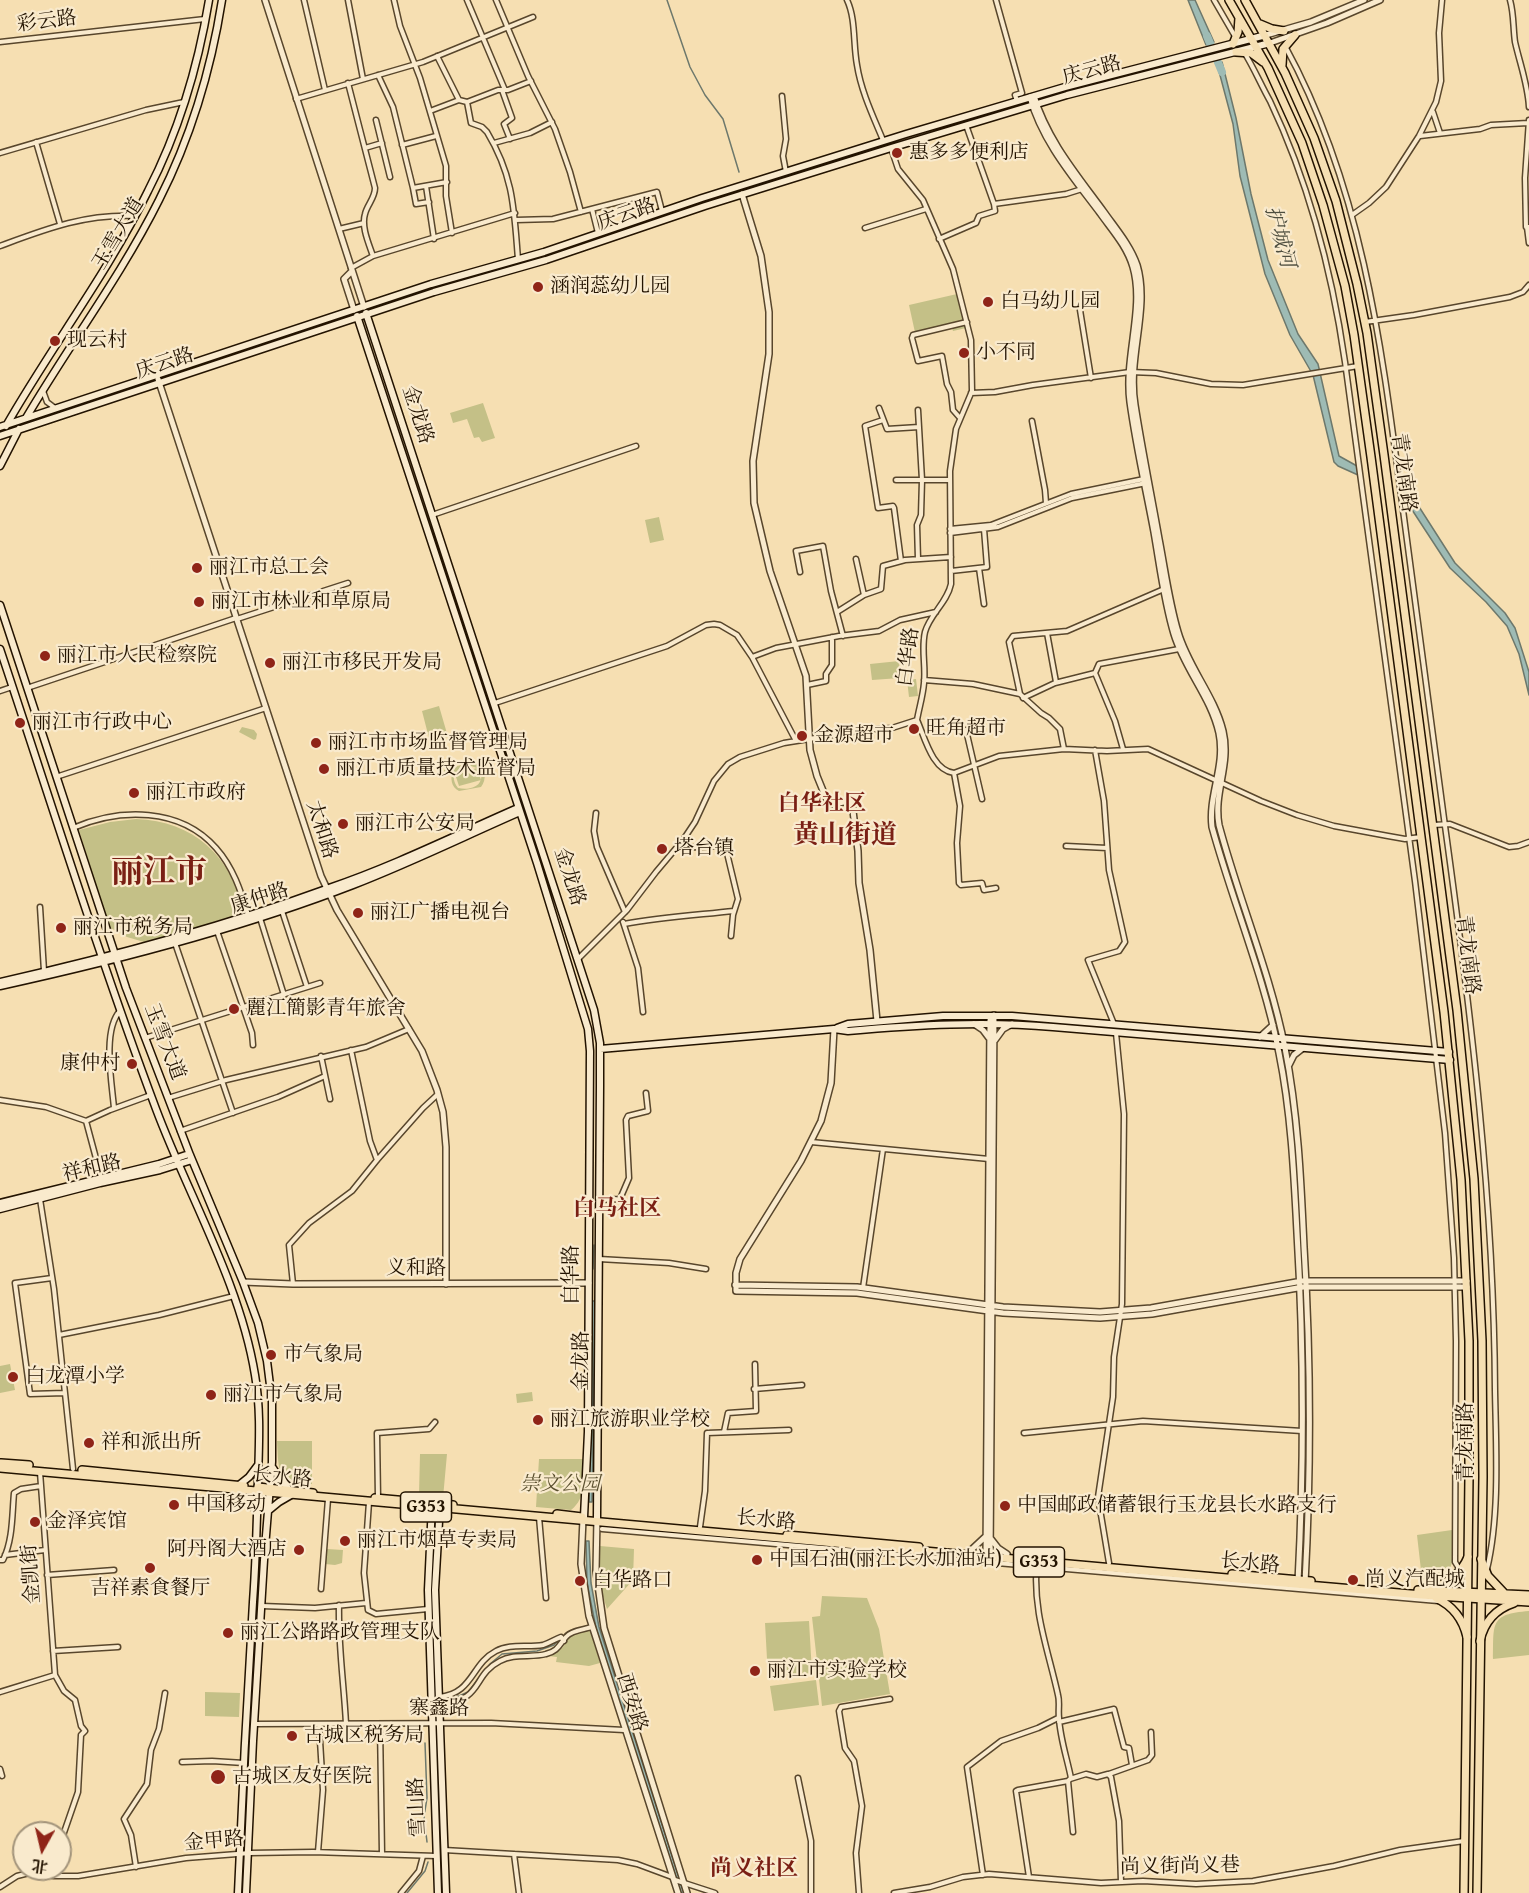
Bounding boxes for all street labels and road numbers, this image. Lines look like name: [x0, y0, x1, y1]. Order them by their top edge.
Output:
street label: 彩云路: [16, 6, 78, 38]
street label: 庆云路: [1060, 52, 1124, 90]
street label: 玉雪大道: [88, 194, 150, 274]
street label: 庆云路: [595, 194, 659, 236]
street label: 庆云路: [133, 343, 197, 385]
street label: 金龙路: [396, 383, 438, 447]
street label: 青龙南路: [1386, 432, 1420, 514]
street label: 白华路: [893, 626, 925, 688]
street label: 太和路: [300, 798, 342, 862]
street label: 金龙路: [548, 845, 590, 909]
street label: 康仲路: [228, 878, 292, 920]
street label: 青龙南路: [1450, 914, 1484, 996]
street label: 玉雪大道: [138, 1000, 190, 1084]
street label: 祥和路: [60, 1151, 124, 1187]
street label: 白华路: [560, 1245, 584, 1305]
street label: 义和路: [386, 1257, 446, 1281]
street label: 金龙路: [570, 1331, 594, 1391]
street label: 青龙南路: [1454, 1402, 1478, 1482]
street label: 长水路: [251, 1463, 313, 1493]
road number: G353: [400, 1492, 452, 1522]
street label: 长水路: [735, 1506, 797, 1536]
street label: 金凯街: [18, 1543, 46, 1605]
road number: G353: [1014, 1547, 1064, 1577]
street label: 长水路: [1219, 1549, 1281, 1579]
street label: 西安路: [611, 1671, 651, 1735]
street label: 寨鑫路: [409, 1697, 469, 1721]
street label: 雪山路: [404, 1776, 432, 1838]
street label: 金甲路: [183, 1827, 245, 1857]
street label: 尚义街尚义巷: [1120, 1854, 1240, 1880]

